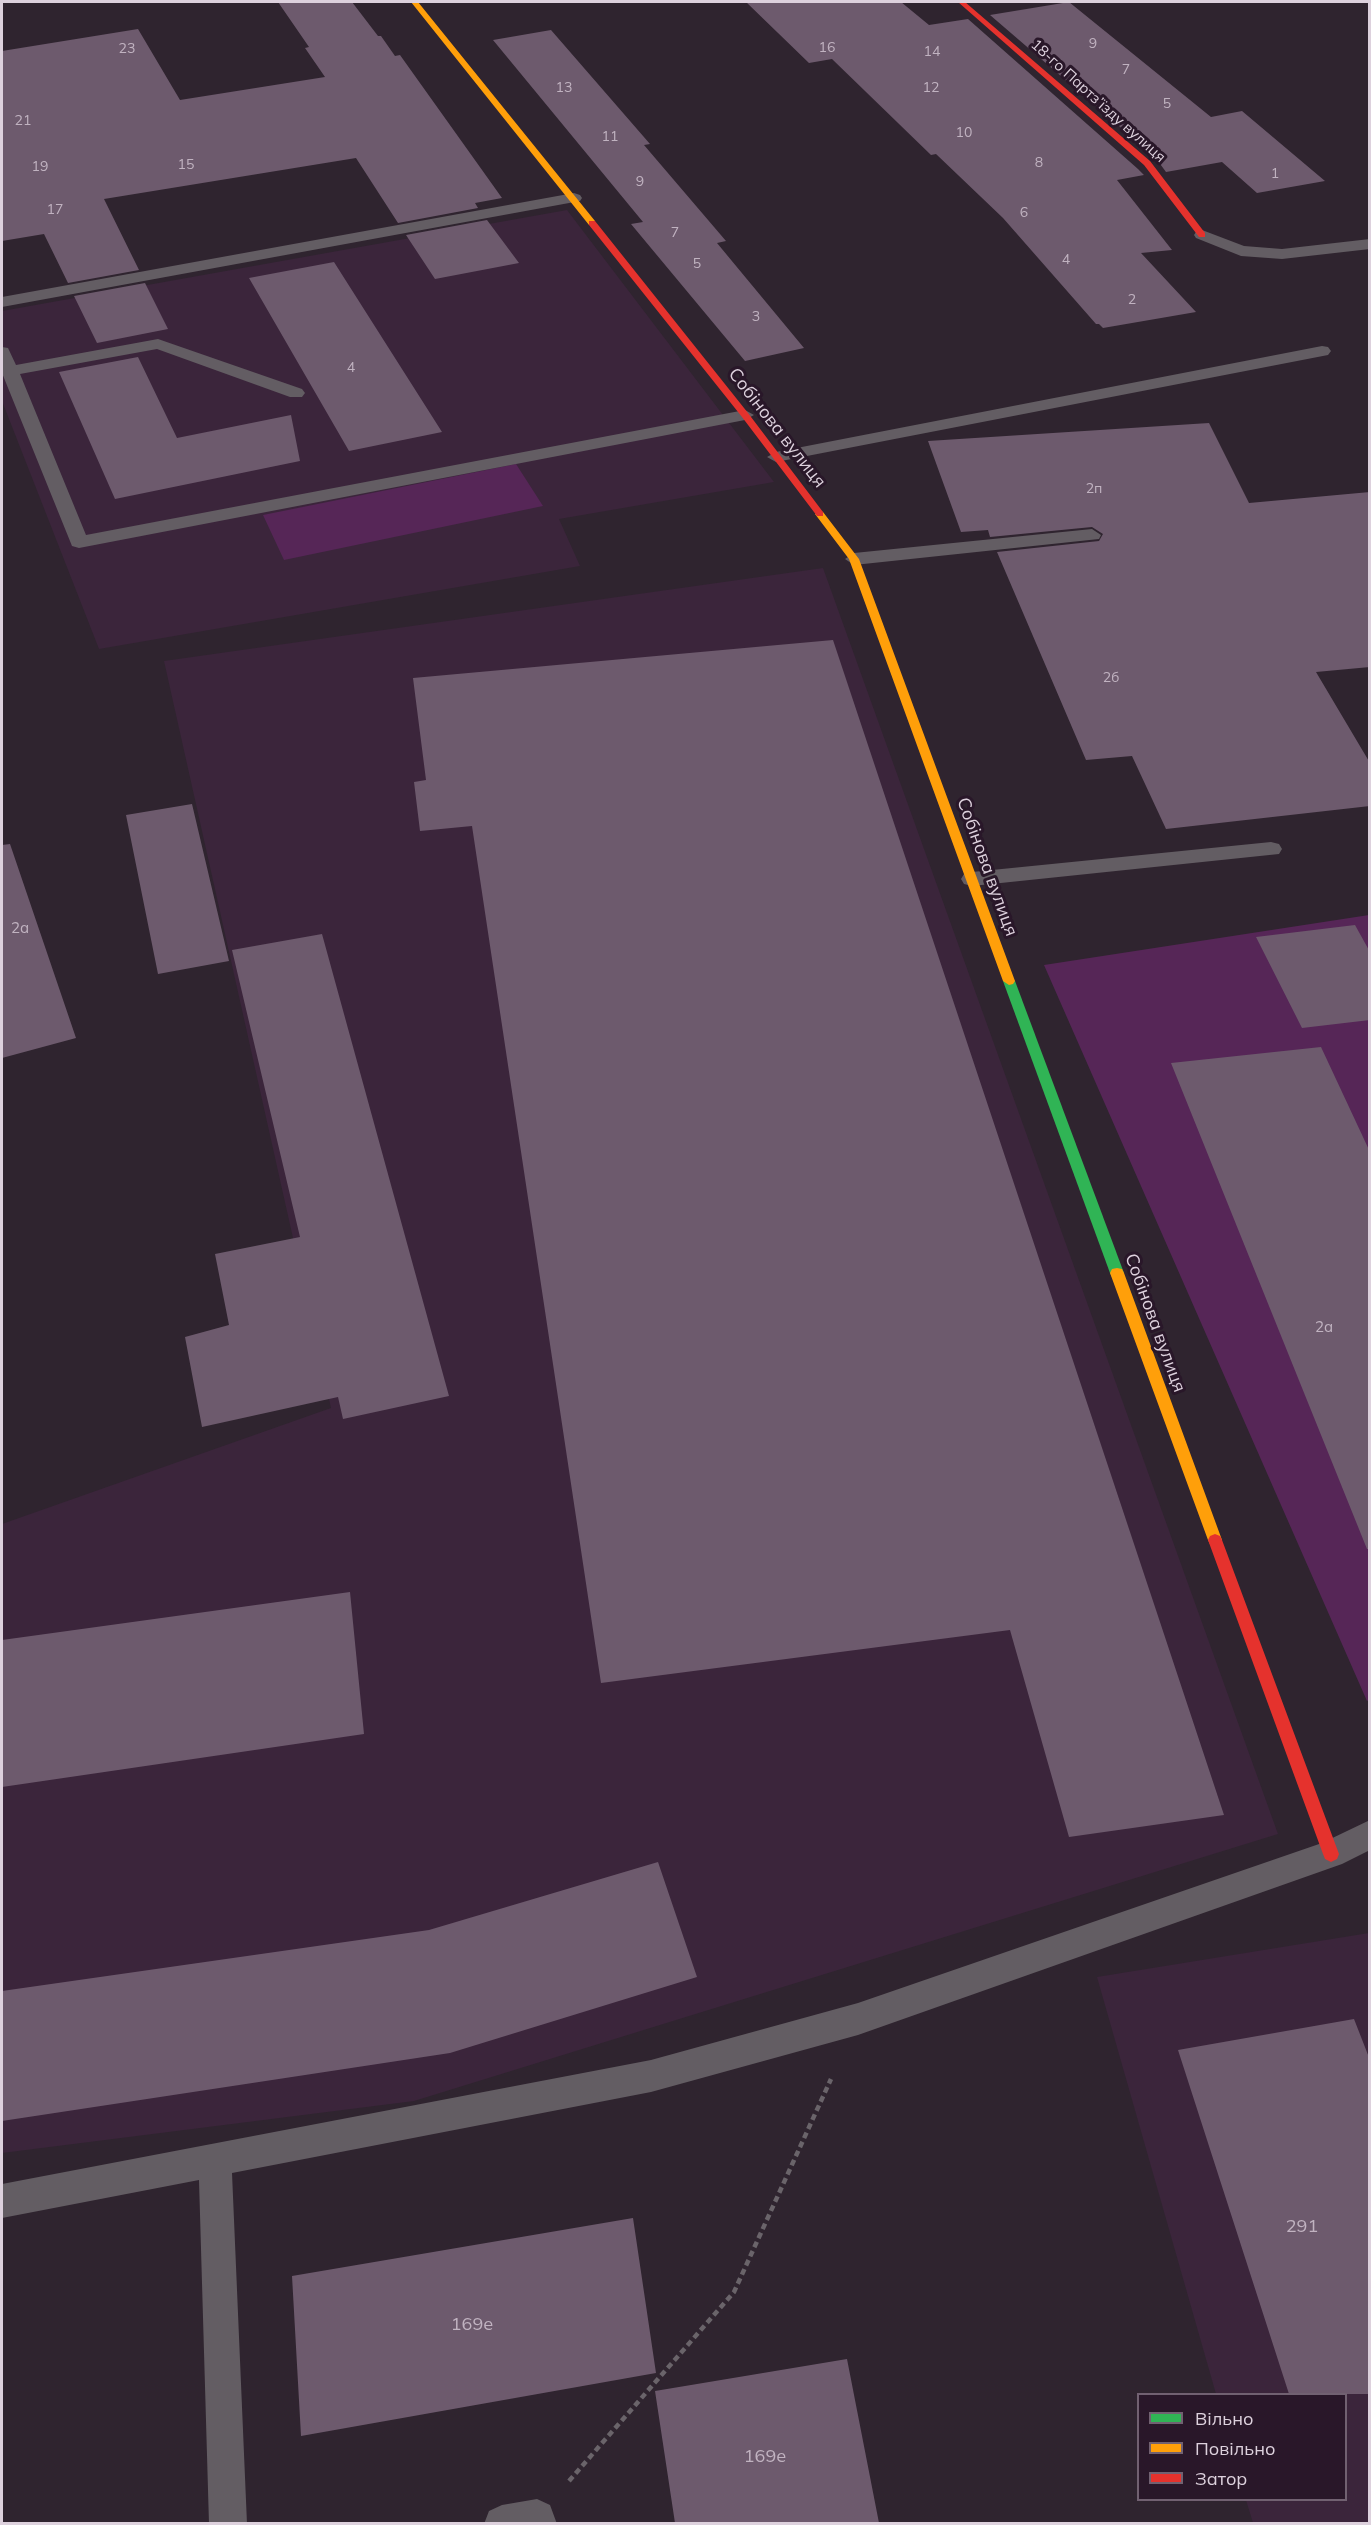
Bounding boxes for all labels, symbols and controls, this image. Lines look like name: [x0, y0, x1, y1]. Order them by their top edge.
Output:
street label: 18-го Партз’їзду вулиця: [1027, 36, 1169, 166]
house number: 9: [1089, 36, 1097, 52]
house number: 16: [819, 40, 835, 56]
house number: 23: [119, 41, 135, 57]
house number: 14: [924, 44, 940, 60]
house number: 7: [1122, 62, 1130, 78]
house number: 13: [556, 80, 572, 96]
house number: 12: [923, 80, 939, 96]
house number: 5: [1163, 96, 1171, 112]
house number: 21: [15, 113, 31, 129]
house number: 10: [956, 125, 972, 141]
house number: 11: [602, 129, 618, 145]
house number: 8: [1035, 155, 1043, 171]
house number: 15: [178, 157, 194, 173]
house number: 19: [32, 159, 48, 175]
house number: 1: [1271, 166, 1279, 182]
house number: 9: [636, 174, 644, 190]
house number: 17: [47, 202, 63, 218]
house number: 6: [1020, 205, 1028, 221]
house number: 7: [671, 225, 679, 241]
house number: 4: [1062, 252, 1070, 268]
house number: 5: [693, 256, 701, 272]
house number: 2: [1128, 292, 1136, 308]
house number: 3: [752, 309, 760, 325]
house number: 4: [347, 360, 355, 376]
street label: Собінова вулиця: [724, 364, 830, 492]
house number: 2п: [1086, 481, 1102, 497]
house number: 2б: [1103, 670, 1119, 686]
street label: Собінова вулиця: [952, 795, 1022, 939]
house number: 2а: [11, 919, 29, 937]
street label: Собінова вулиця: [1120, 1251, 1190, 1395]
house number: 2а: [1315, 1318, 1333, 1336]
house number: 291: [1286, 2216, 1318, 2238]
house number: 169е: [451, 2314, 493, 2336]
legend: [1137, 2393, 1347, 2501]
text: Вільно: [1195, 2407, 1253, 2430]
text: Повільно: [1195, 2437, 1275, 2460]
house number: 169е: [744, 2446, 786, 2468]
text: Затор: [1195, 2467, 1247, 2490]

